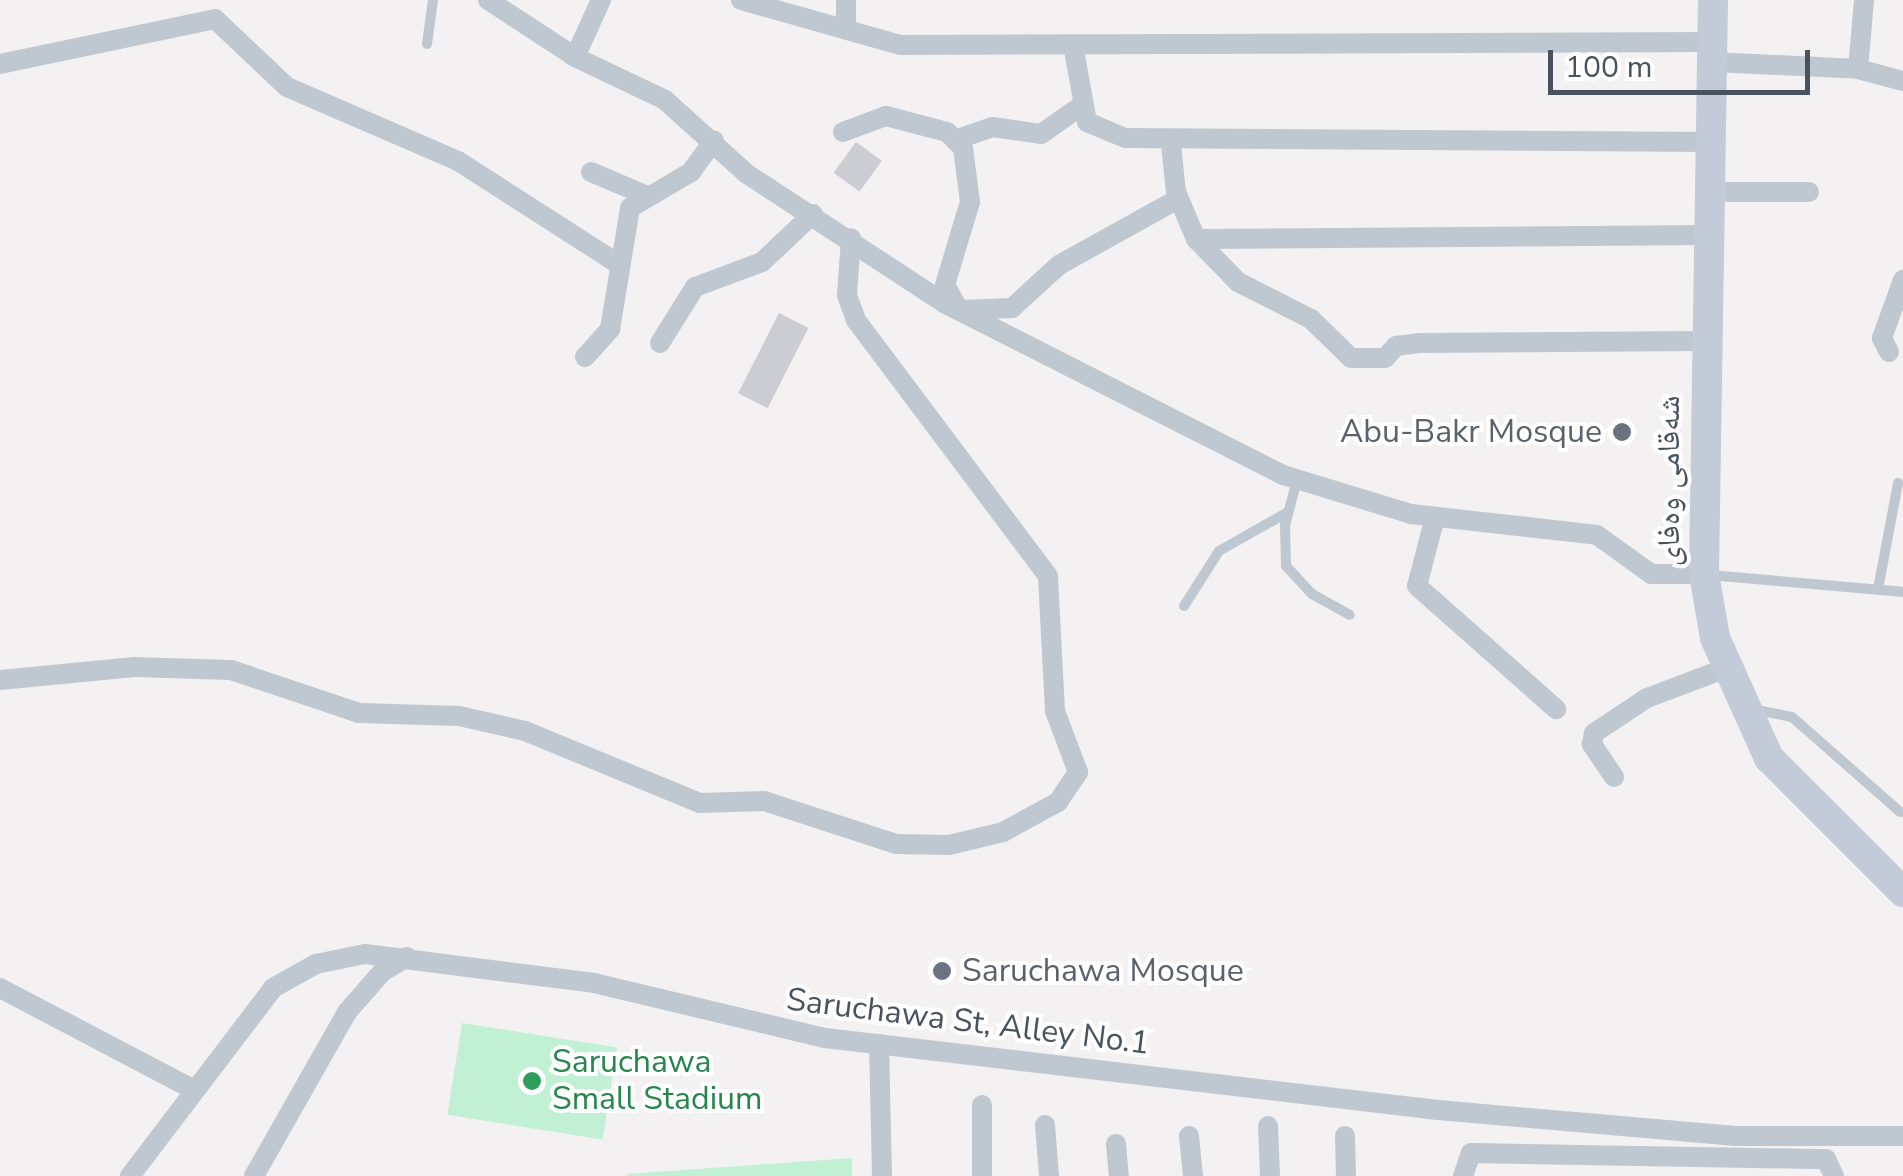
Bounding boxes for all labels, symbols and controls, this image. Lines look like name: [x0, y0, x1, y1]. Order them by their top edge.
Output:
scale bar: [1553, 30, 1816, 92]
text: 100 m: [1565, 47, 1652, 88]
street label: شەقامی وەفای: [1650, 395, 1688, 567]
place label: Abu-Bakr Mosque: [1340, 413, 1602, 451]
marker: Abu-Bakr Mosque: [1611, 421, 1633, 443]
place label: Saruchawa Mosque: [962, 952, 1244, 990]
marker: Saruchawa Mosque: [931, 960, 953, 982]
street label: Saruchawa St, Alley No.1: [784, 981, 1152, 1063]
place label: Saruchawa Small Stadium: [552, 1044, 762, 1119]
marker: Saruchawa Small Stadium: [521, 1070, 543, 1092]

